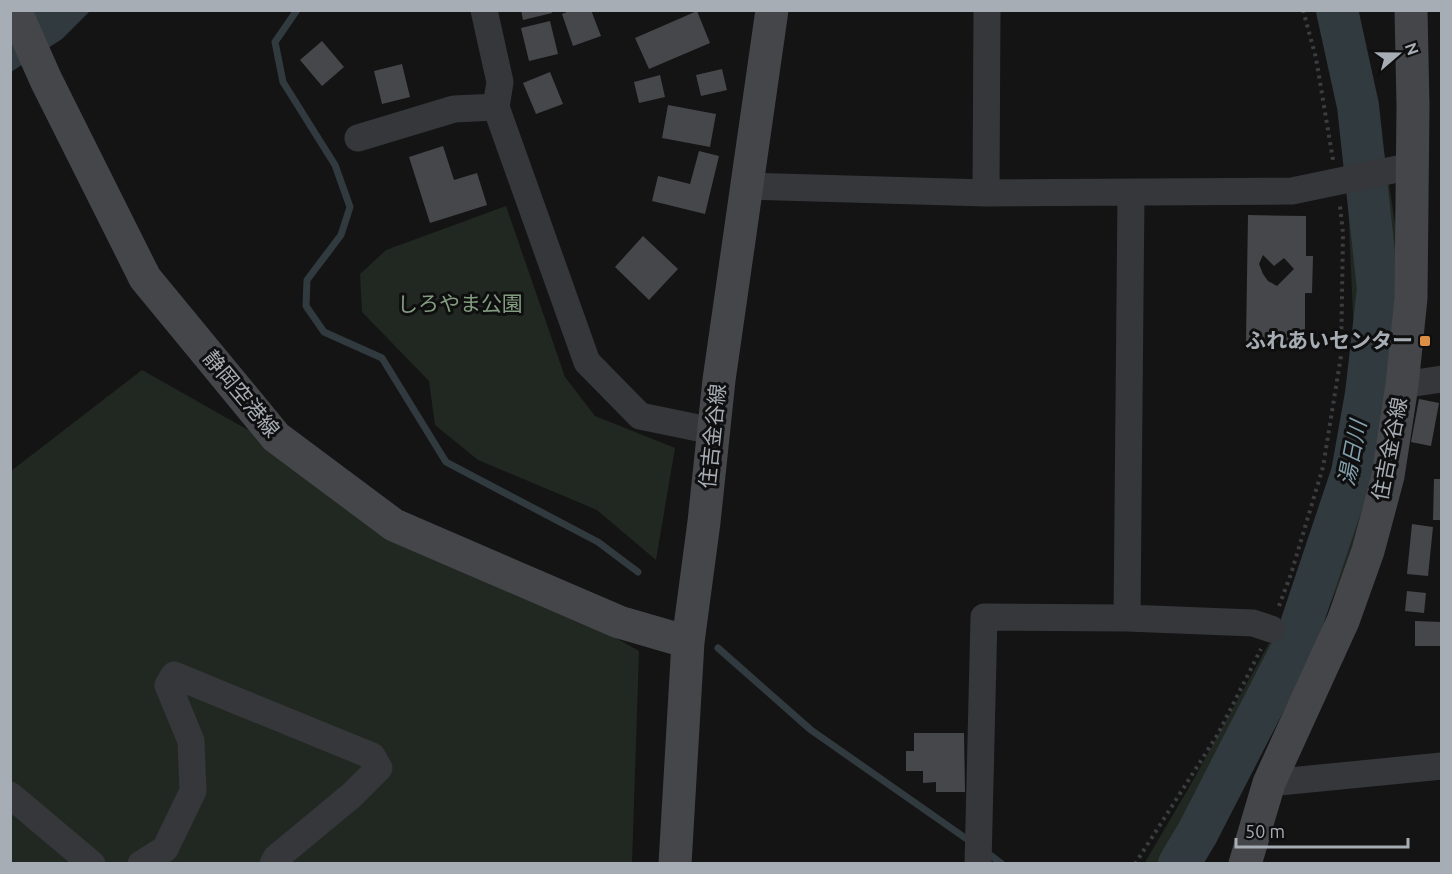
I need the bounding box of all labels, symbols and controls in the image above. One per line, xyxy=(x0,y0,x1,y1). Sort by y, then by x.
north arrow xyxy=(1368,24,1428,84)
text: N xyxy=(1402,40,1423,58)
park label: しろやま公園 xyxy=(397,291,523,315)
place label: ふれあいセンター xyxy=(1245,328,1413,352)
marker: ふれあいセンター xyxy=(1418,334,1432,348)
street label: 静岡空港線 xyxy=(199,345,285,441)
street label: 住吉金谷線 xyxy=(695,382,729,489)
street label: 住吉金谷線 xyxy=(1367,395,1411,503)
water label: 湯日川 xyxy=(1333,416,1370,488)
scale bar xyxy=(1236,811,1408,849)
text: 50 m xyxy=(1245,821,1285,841)

